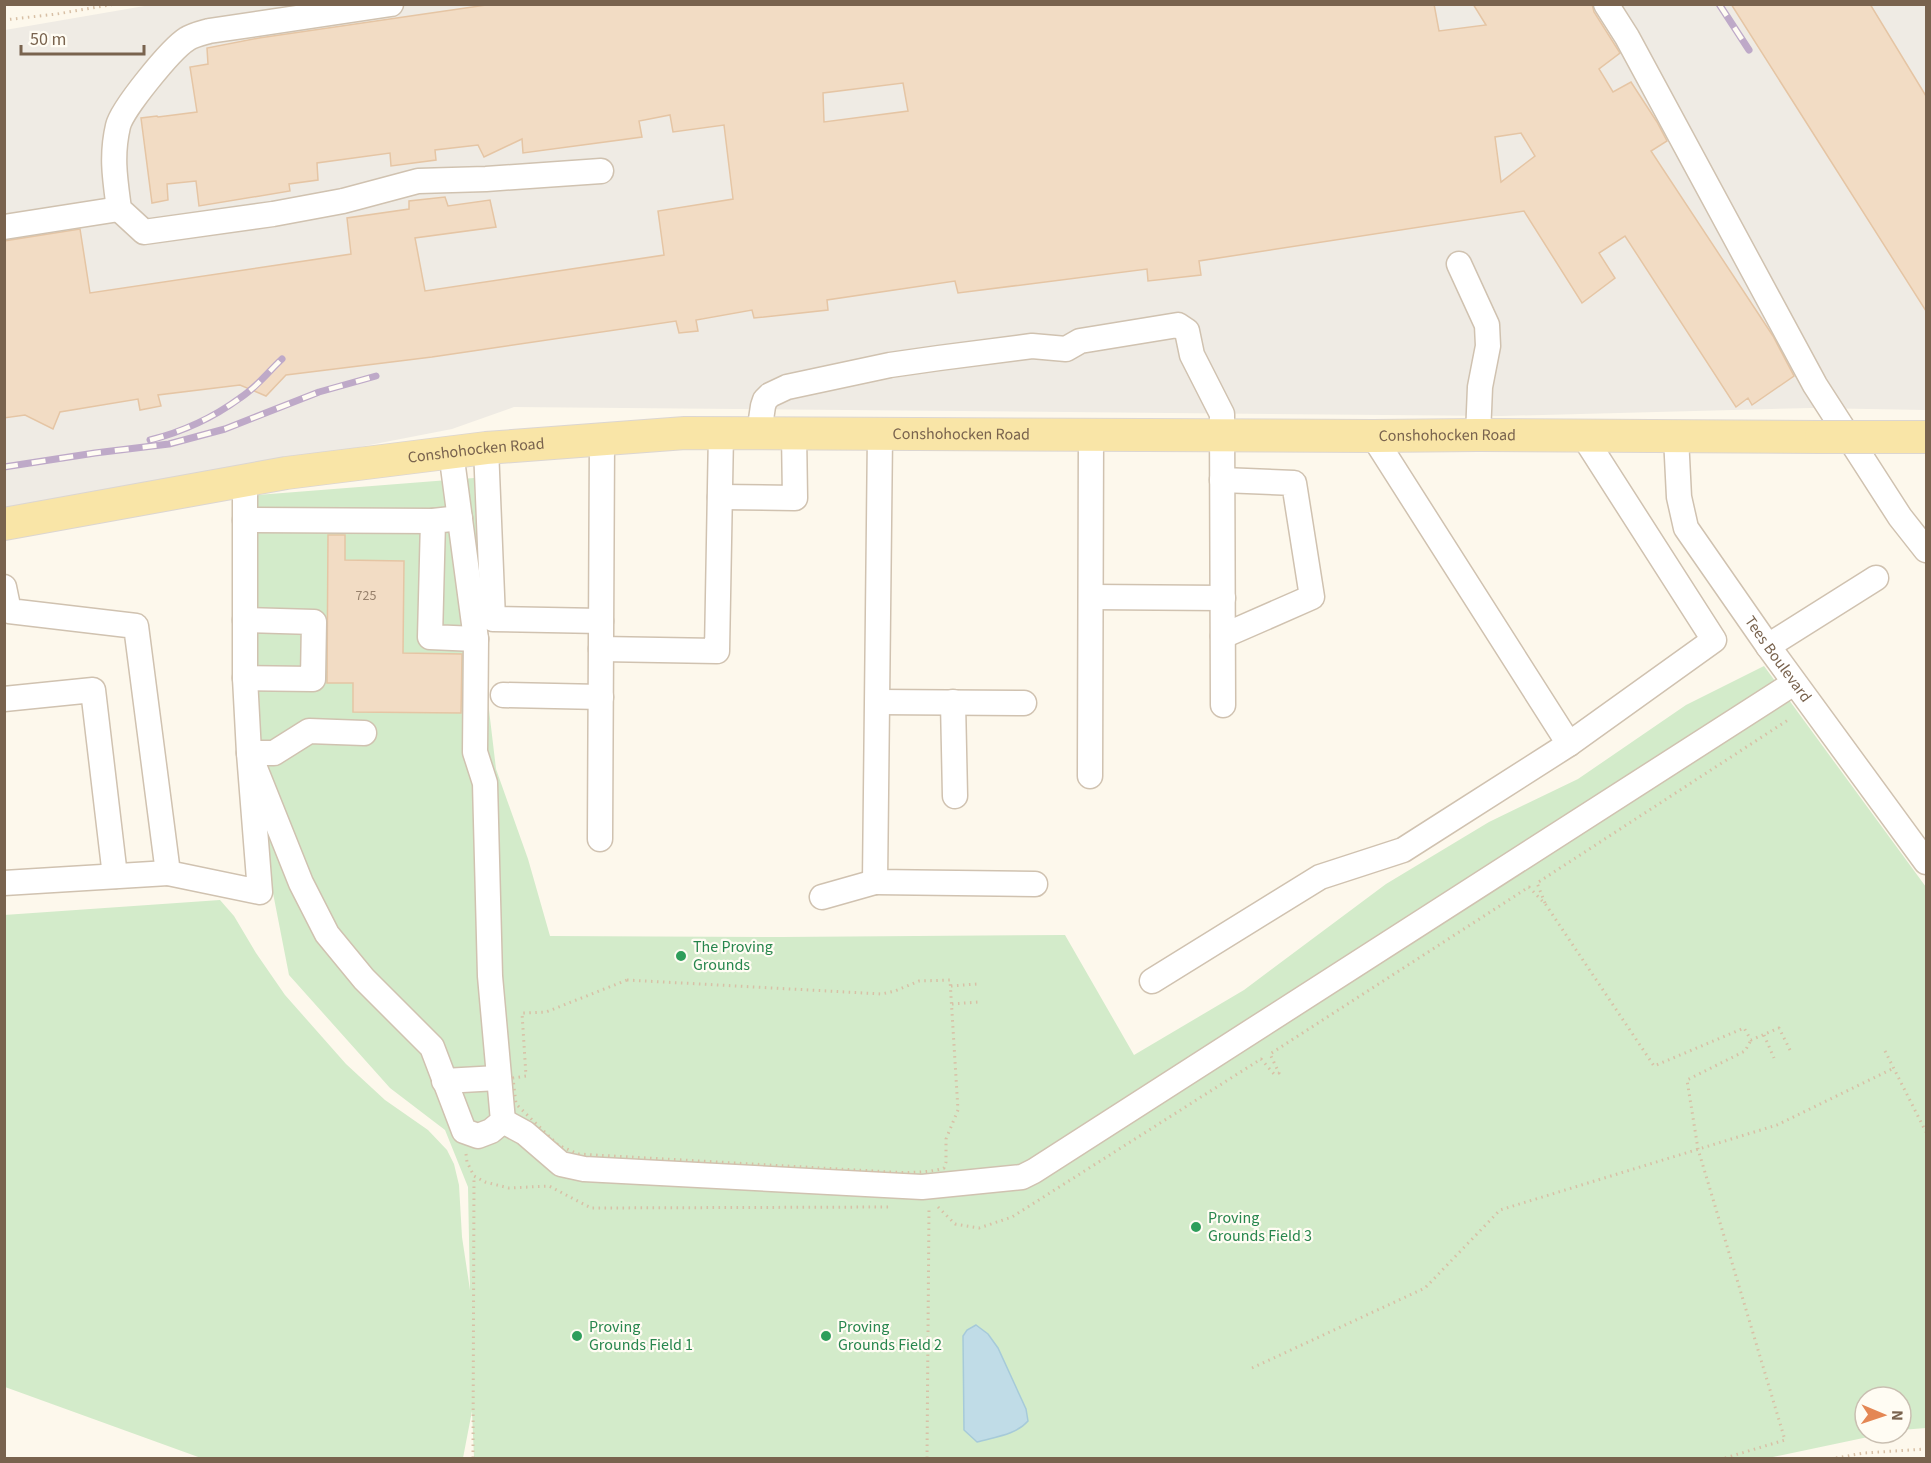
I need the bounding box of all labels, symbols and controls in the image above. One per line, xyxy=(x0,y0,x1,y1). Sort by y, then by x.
scale bar xyxy=(21,18,144,56)
text: 50 m xyxy=(30,27,66,52)
street label: Conshohocken Road xyxy=(893,423,1030,446)
street label: Conshohocken Road xyxy=(1379,424,1516,447)
street label: Conshohocken Road xyxy=(406,433,545,469)
house number: 725 xyxy=(356,586,376,606)
street label: Tees Boulevard xyxy=(1739,611,1817,707)
place label: The Proving Grounds xyxy=(693,936,773,976)
marker: The Proving Grounds xyxy=(674,949,688,963)
place label: Proving Grounds Field 3 xyxy=(1208,1207,1312,1247)
marker: Proving Grounds Field 3 xyxy=(1189,1220,1203,1234)
place label: Proving Grounds Field 1 xyxy=(589,1316,693,1356)
place label: Proving Grounds Field 2 xyxy=(838,1316,942,1356)
marker: Proving Grounds Field 1 xyxy=(570,1329,584,1343)
marker: Proving Grounds Field 2 xyxy=(819,1329,833,1343)
north arrow xyxy=(1853,1385,1913,1445)
text: N xyxy=(1886,1410,1908,1421)

